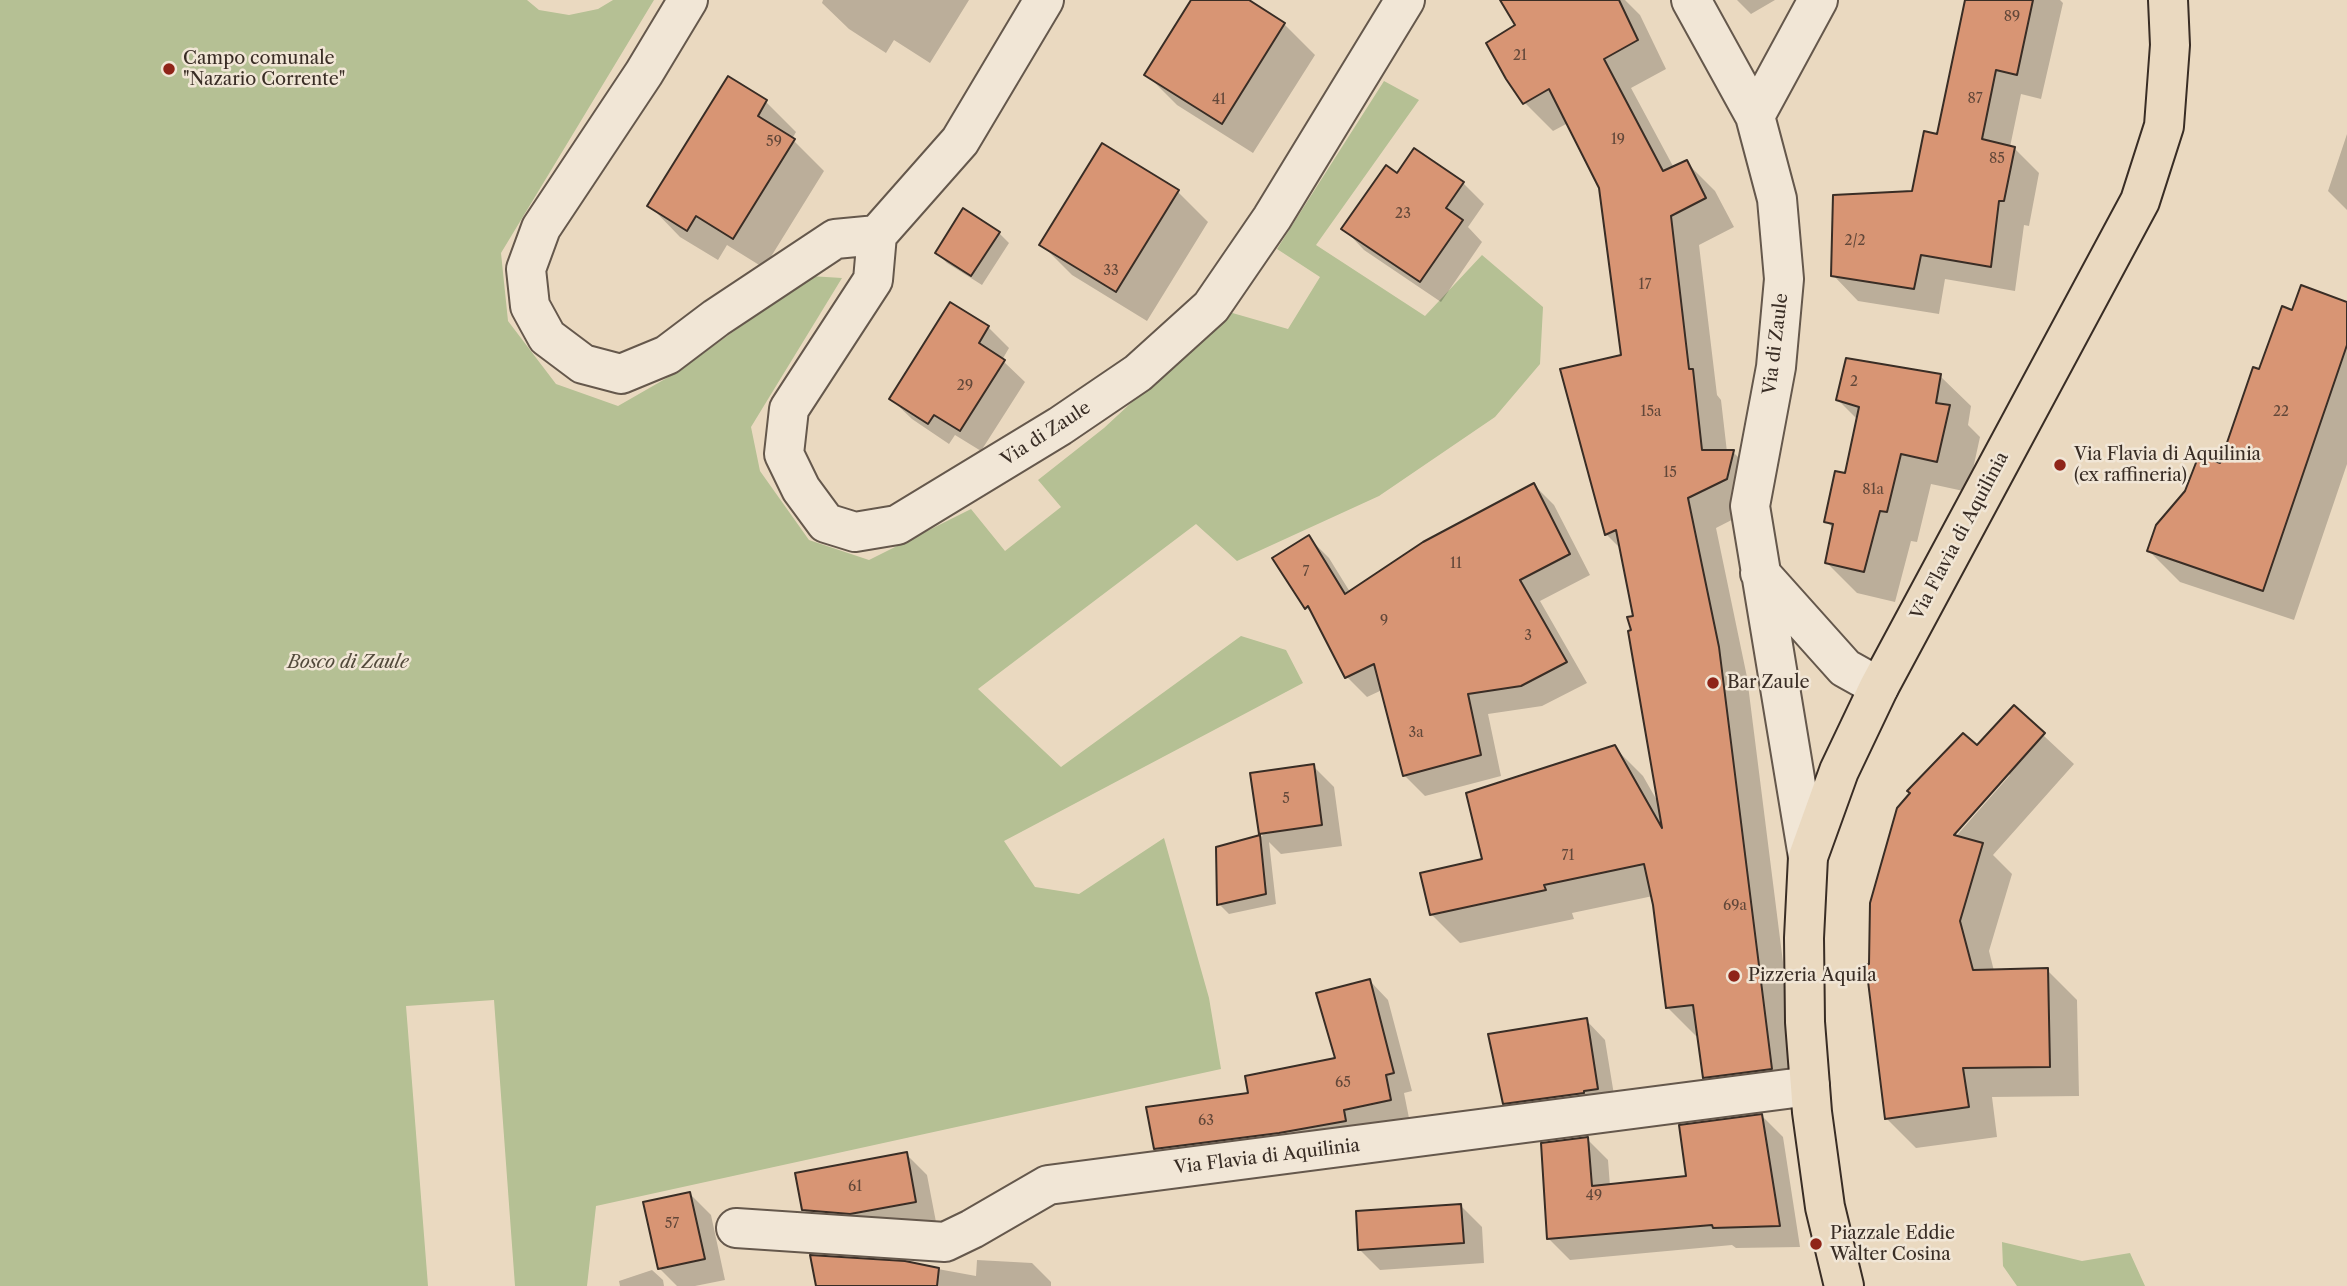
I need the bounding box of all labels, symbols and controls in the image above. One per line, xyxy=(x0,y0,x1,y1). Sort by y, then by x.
house number: 89 xyxy=(2004,9,2020,25)
place label: Campo comunale "Nazario Corrente" xyxy=(183,48,345,90)
house number: 21 xyxy=(1513,48,1527,64)
marker: Campo comunale "Nazario Corrente" xyxy=(161,61,177,77)
house number: 87 xyxy=(1967,91,1983,107)
house number: 41 xyxy=(1212,92,1226,108)
house number: 19 xyxy=(1611,132,1625,148)
house number: 59 xyxy=(766,134,782,150)
house number: 85 xyxy=(1989,151,2005,167)
house number: 23 xyxy=(1395,206,1411,222)
house number: 2/2 xyxy=(1844,233,1866,249)
house number: 33 xyxy=(1103,263,1119,279)
house number: 17 xyxy=(1639,277,1651,293)
street label: Via di Zaule xyxy=(1759,292,1793,396)
house number: 2 xyxy=(1850,374,1858,390)
house number: 29 xyxy=(957,378,973,394)
street label: Via di Zaule xyxy=(997,397,1095,471)
house number: 15a xyxy=(1641,404,1661,420)
house number: 22 xyxy=(2273,404,2289,420)
place label: Via Flavia di Aquilinia (ex raffineria) xyxy=(2074,444,2261,486)
street label: Via Flavia di Aquilinia xyxy=(1907,448,2013,624)
marker: Via Flavia di Aquilinia (ex raffineria) xyxy=(2052,457,2068,473)
house number: 15 xyxy=(1663,465,1677,481)
house number: 81a xyxy=(1862,482,1884,498)
house number: 11 xyxy=(1450,556,1462,572)
house number: 7 xyxy=(1303,564,1309,580)
house number: 9 xyxy=(1380,613,1388,629)
house number: 3 xyxy=(1524,628,1532,644)
park label: Bosco di Zaule xyxy=(287,652,409,674)
place label: Bar Zaule xyxy=(1727,672,1810,694)
marker: Bar Zaule xyxy=(1705,675,1721,691)
house number: 3a xyxy=(1408,725,1424,741)
house number: 5 xyxy=(1282,791,1290,807)
house number: 71 xyxy=(1562,848,1574,864)
house number: 69a xyxy=(1723,898,1747,914)
place label: Pizzeria Aquila xyxy=(1748,965,1877,987)
marker: Pizzeria Aquila xyxy=(1726,968,1742,984)
house number: 65 xyxy=(1335,1075,1351,1091)
house number: 63 xyxy=(1198,1113,1214,1129)
street label: Via Flavia di Aquilinia xyxy=(1173,1135,1361,1179)
house number: 61 xyxy=(848,1179,862,1195)
house number: 49 xyxy=(1586,1188,1602,1204)
house number: 57 xyxy=(665,1216,679,1232)
place label: Piazzale Eddie Walter Cosina xyxy=(1830,1223,1955,1266)
marker: Piazzale Eddie Walter Cosina xyxy=(1808,1236,1824,1252)

